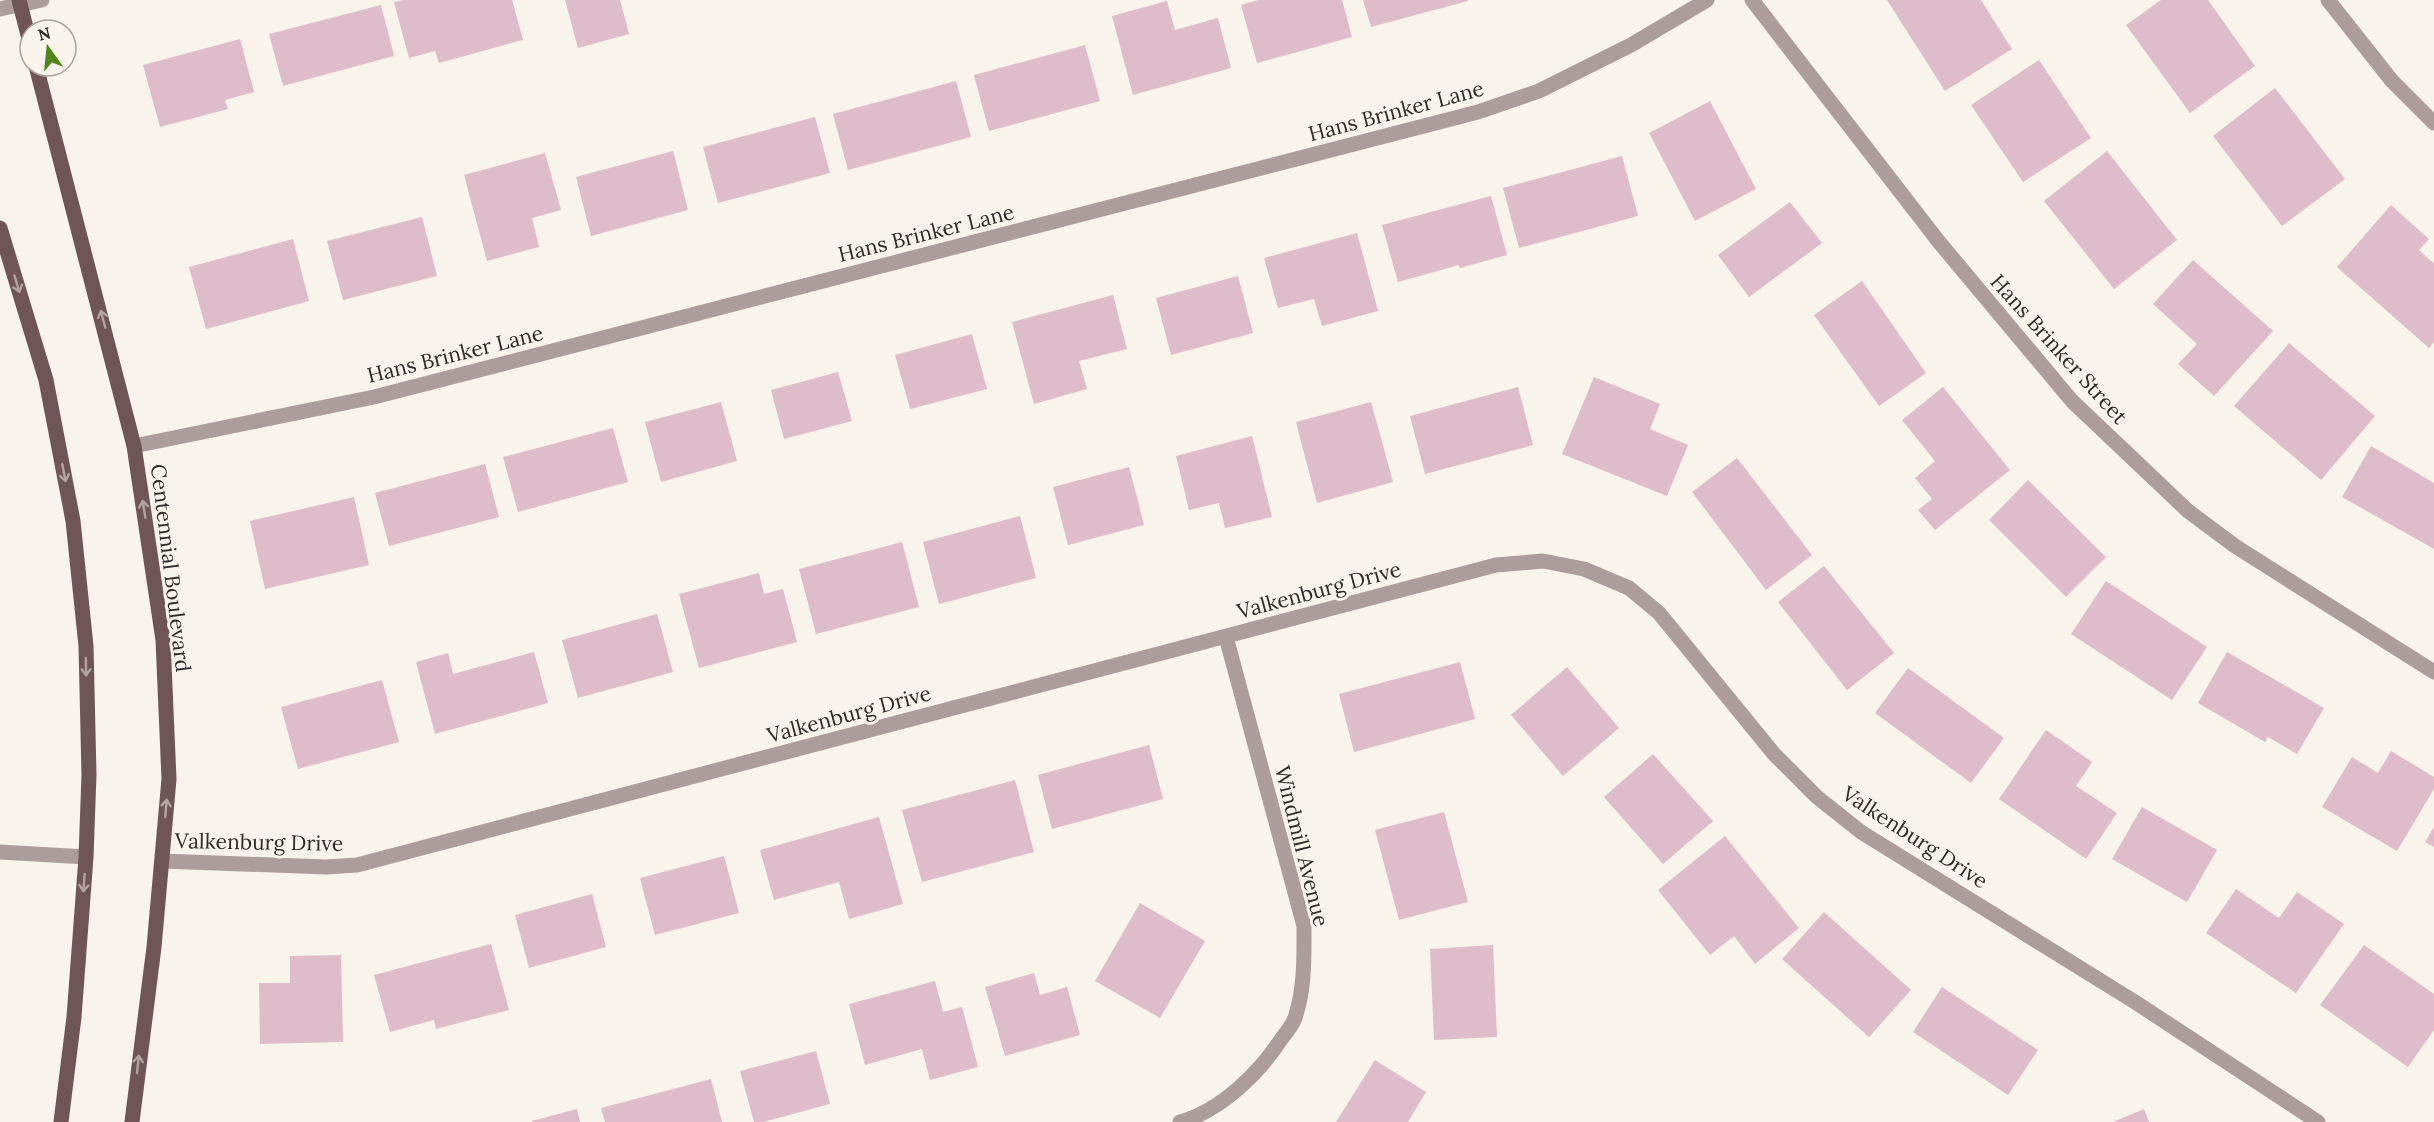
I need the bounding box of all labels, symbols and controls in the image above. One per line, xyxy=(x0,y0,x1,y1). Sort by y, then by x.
north arrow xyxy=(18,18,78,78)
text: N xyxy=(36,22,53,45)
street label: Hans Brinker Lane xyxy=(1305,75,1487,147)
street label: Hans Brinker Lane xyxy=(835,198,1017,268)
street label: Hans Brinker Street xyxy=(1985,268,2134,430)
one-way arrow xyxy=(12,274,23,293)
one-way arrow xyxy=(96,310,108,329)
street label: Hans Brinker Lane xyxy=(364,319,546,389)
one-way arrow xyxy=(59,463,70,483)
street label: Centennial Boulevard xyxy=(145,463,197,673)
one-way arrow xyxy=(139,500,150,519)
street label: Valkenburg Drive xyxy=(1233,555,1404,625)
one-way arrow xyxy=(80,656,92,676)
street label: Valkenburg Drive xyxy=(763,679,934,749)
street label: Windmill Avenue xyxy=(1269,763,1335,929)
street label: Valkenburg Drive xyxy=(1836,779,1993,894)
one-way arrow xyxy=(161,798,172,818)
street label: Valkenburg Drive xyxy=(174,827,343,857)
one-way arrow xyxy=(79,872,90,892)
one-way arrow xyxy=(133,1054,144,1074)

